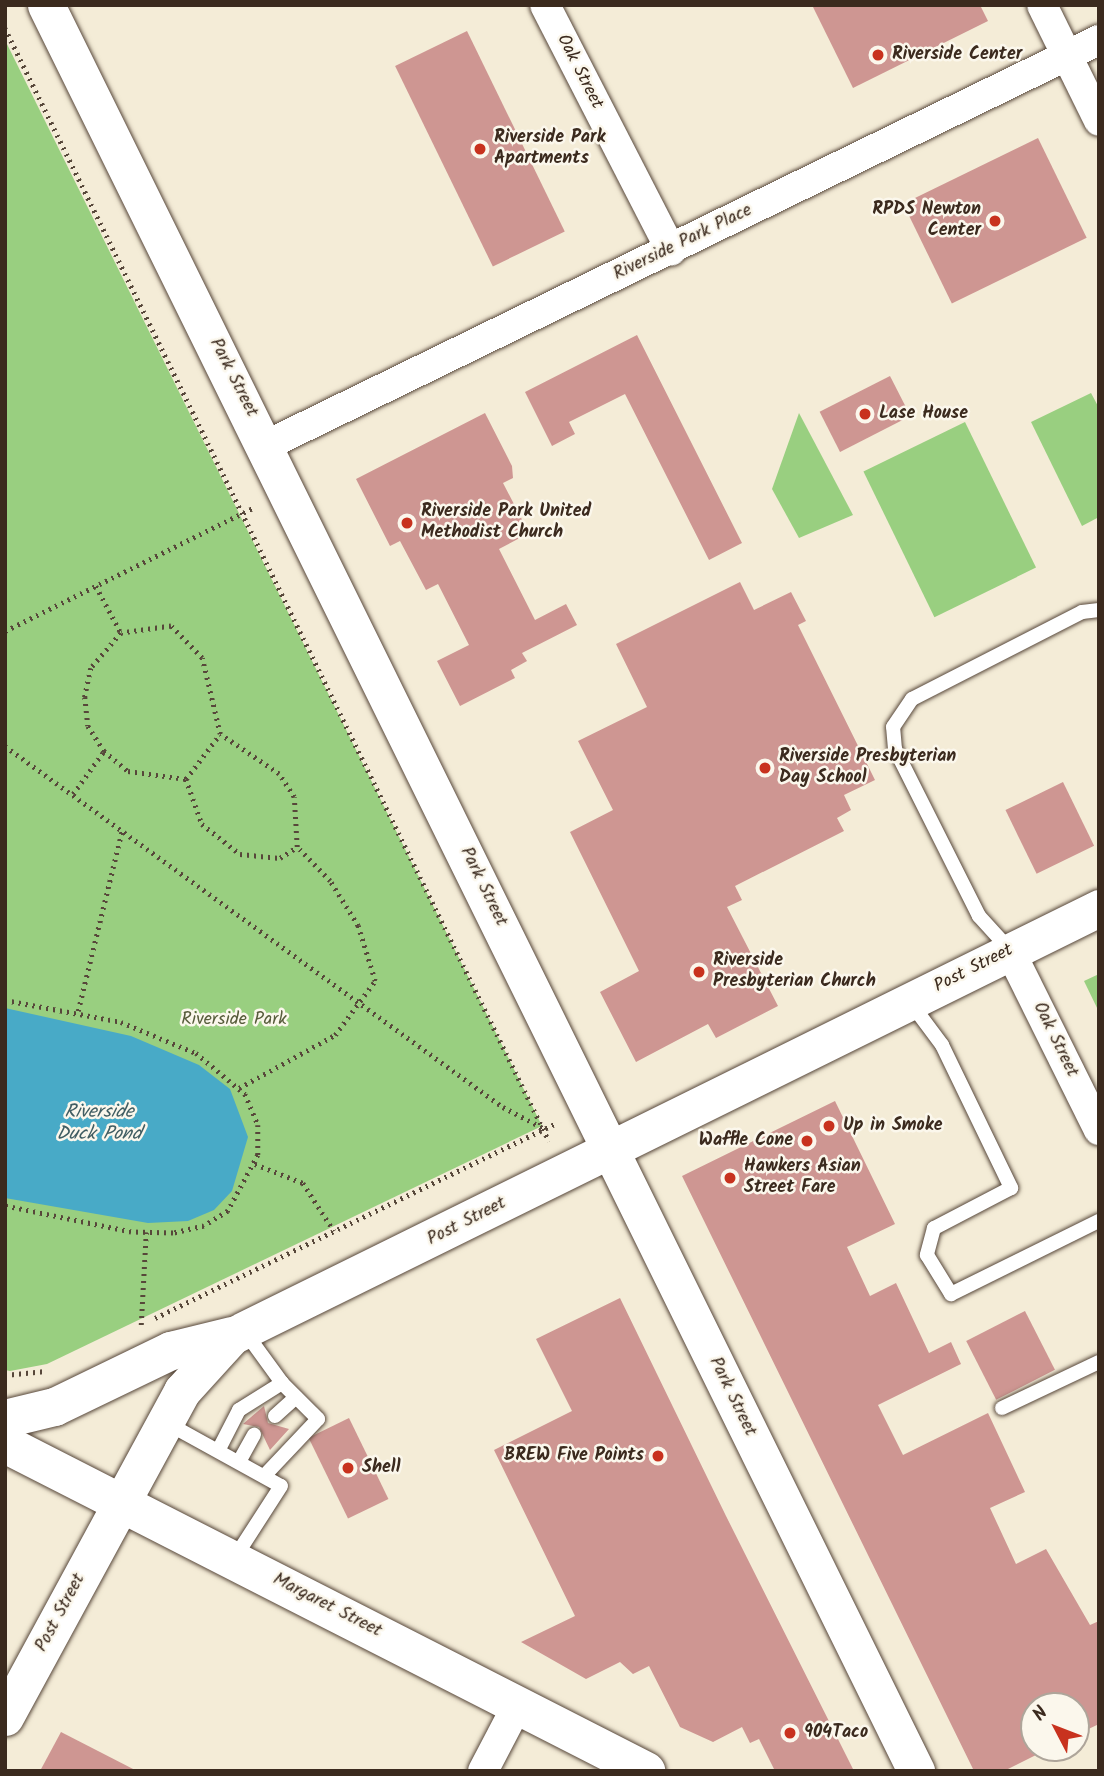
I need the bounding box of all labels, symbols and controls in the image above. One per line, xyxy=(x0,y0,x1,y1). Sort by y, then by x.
street label: Oak Street xyxy=(551,31,607,113)
place label: Riverside Center xyxy=(892,44,1022,66)
marker: Riverside Center xyxy=(870,47,886,63)
place label: Riverside Park Apartments xyxy=(494,128,605,170)
marker: Riverside Park Apartments xyxy=(472,141,488,157)
street label: Riverside Park Place xyxy=(610,200,756,286)
place label: RPDS Newton Center xyxy=(872,200,981,242)
marker: RPDS Newton Center xyxy=(987,213,1003,229)
street label: Park Street xyxy=(204,335,262,421)
place label: Lase House xyxy=(879,403,968,425)
marker: Lase House xyxy=(857,406,873,422)
place label: Riverside Park United Methodist Church xyxy=(421,502,591,544)
marker: Riverside Park United Methodist Church xyxy=(399,515,415,531)
place label: Riverside Presbyterian Day School xyxy=(779,747,956,790)
marker: Riverside Presbyterian Day School xyxy=(757,760,773,776)
street label: Park Street xyxy=(455,844,511,930)
street label: Post Street xyxy=(931,940,1017,998)
place label: Riverside Presbyterian Church xyxy=(713,951,876,993)
marker: Riverside Presbyterian Church xyxy=(691,964,707,980)
street label: Oak Street xyxy=(1028,999,1082,1081)
park label: Riverside Park xyxy=(181,1009,287,1031)
water label: Riverside Duck Pond xyxy=(57,1102,141,1146)
place label: Up in Smoke xyxy=(843,1115,942,1137)
marker: Up in Smoke xyxy=(821,1118,837,1134)
place label: Waffle Cone xyxy=(699,1130,793,1152)
marker: Waffle Cone xyxy=(799,1133,815,1149)
place label: Hawkers Asian Street Fare xyxy=(744,1157,861,1200)
marker: Hawkers Asian Street Fare xyxy=(722,1170,738,1186)
street label: Post Street xyxy=(424,1193,510,1251)
street label: Park Street xyxy=(704,1354,760,1440)
place label: BREW Five Points xyxy=(504,1445,644,1467)
marker: BREW Five Points xyxy=(650,1448,666,1464)
place label: Shell xyxy=(362,1457,400,1479)
marker: Shell xyxy=(340,1460,356,1476)
street label: Margaret Street xyxy=(269,1569,385,1643)
street label: Post Street xyxy=(31,1570,91,1656)
north arrow xyxy=(1020,1692,1090,1762)
text: N xyxy=(1026,1700,1056,1729)
place label: 904Taco xyxy=(804,1722,868,1744)
marker: 904Taco xyxy=(782,1725,798,1741)

